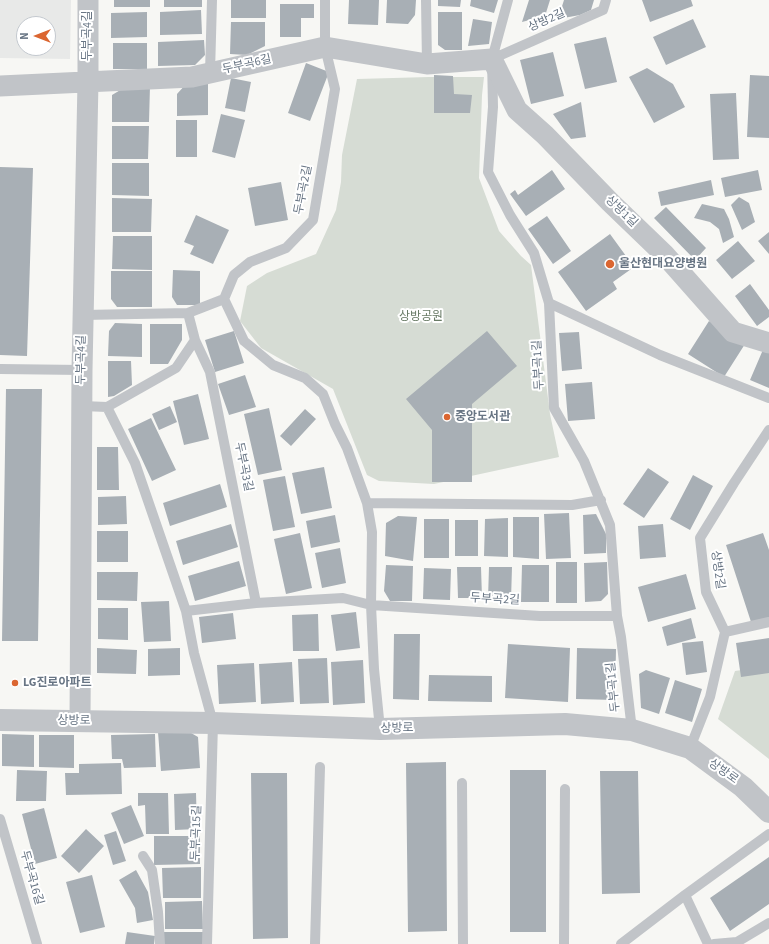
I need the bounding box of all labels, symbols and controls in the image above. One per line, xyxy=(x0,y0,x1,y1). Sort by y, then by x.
street label: 상방2길 xyxy=(526,6,568,36)
street label: 두부곡4길 xyxy=(81,11,95,61)
north arrow xyxy=(16,16,56,56)
text: N xyxy=(17,32,32,40)
street label: 두부곡6길 xyxy=(221,52,273,78)
street label: 두부곡2길 xyxy=(292,164,316,216)
street label: 상방1길 xyxy=(602,193,640,231)
place label: 울산현대요양병원 xyxy=(619,257,707,271)
marker: 울산현대요양병원 xyxy=(604,258,616,270)
park label: 상방공원 xyxy=(399,310,443,324)
street label: 두부곡4길 xyxy=(74,335,90,385)
street label: 두부곡1길 xyxy=(530,340,548,390)
place label: 중앙도서관 xyxy=(455,410,510,424)
marker: 중앙도서관 xyxy=(442,412,452,422)
street label: 두부곡3길 xyxy=(231,441,255,493)
street label: 상방2길 xyxy=(707,550,727,590)
street label: 두부곡2길 xyxy=(470,591,520,609)
street label: 두부곡1길 xyxy=(604,661,624,713)
place label: LG진로아파트 xyxy=(23,676,92,690)
marker: LG진로아파트 xyxy=(10,678,20,688)
street label: 상방로 xyxy=(57,714,91,728)
street label: 상방로 xyxy=(380,722,414,736)
street label: 상방로 xyxy=(705,756,741,788)
street label: 두부곡15길 xyxy=(189,805,205,861)
street label: 두부곡16길 xyxy=(16,849,46,907)

